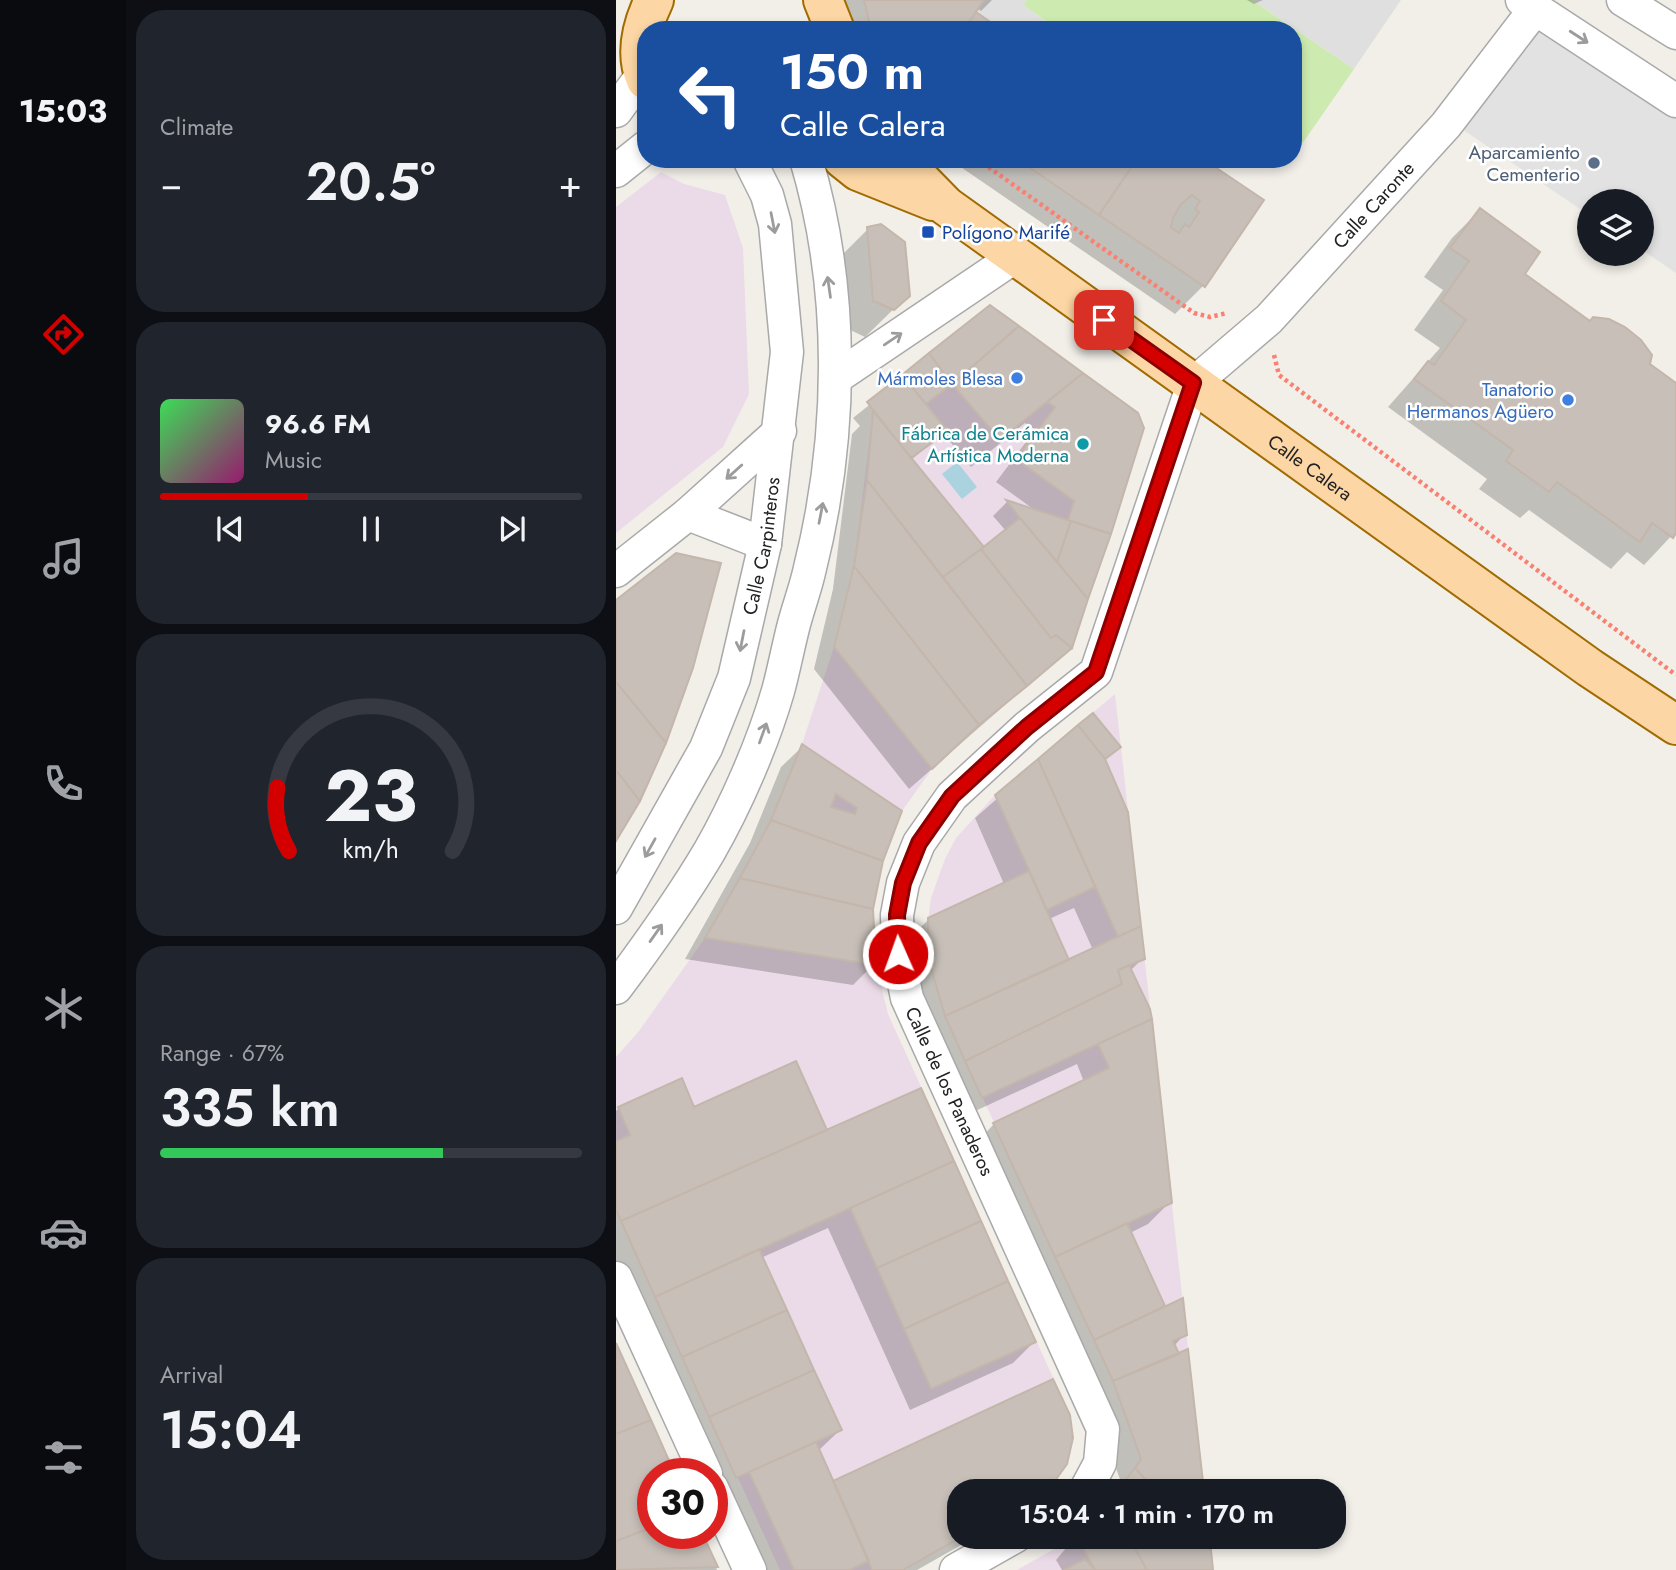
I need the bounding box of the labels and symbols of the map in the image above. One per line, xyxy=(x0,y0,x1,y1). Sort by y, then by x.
one-way arrow xyxy=(1569,30,1588,45)
place label: Aparcamiento Cementerio xyxy=(1469,139,1580,188)
street label: Calle Caronte xyxy=(1327,155,1421,255)
marker: Aparcamiento Cementerio xyxy=(1586,155,1602,171)
one-way arrow xyxy=(768,211,781,233)
place label: Polígono Marifé xyxy=(942,219,1070,246)
marker: Polígono Marifé xyxy=(920,224,936,240)
one-way arrow xyxy=(822,276,835,299)
pin xyxy=(1074,290,1134,350)
one-way arrow xyxy=(883,332,902,346)
place label: Mármoles Blesa xyxy=(878,365,1003,392)
marker: Mármoles Blesa xyxy=(1009,370,1025,386)
place label: Tanatorio Hermanos Agüero xyxy=(1407,376,1554,425)
marker: Tanatorio Hermanos Agüero xyxy=(1560,392,1576,408)
place label: Fábrica de Cerámica Artística Moderna xyxy=(901,420,1069,469)
street label: Calle Calera xyxy=(1262,428,1358,507)
marker: Fábrica de Cerámica Artística Moderna xyxy=(1075,436,1091,452)
one-way arrow xyxy=(725,464,743,480)
street label: Calle Carpinteros xyxy=(736,475,787,618)
one-way arrow xyxy=(815,502,828,525)
one-way arrow xyxy=(734,629,748,652)
one-way arrow xyxy=(758,722,770,744)
one-way arrow xyxy=(643,837,657,857)
position arrow xyxy=(861,917,935,991)
one-way arrow xyxy=(649,924,663,943)
street label: Calle de los Panaderos xyxy=(898,1002,1001,1180)
speed limit sign: 30 xyxy=(637,1458,728,1549)

